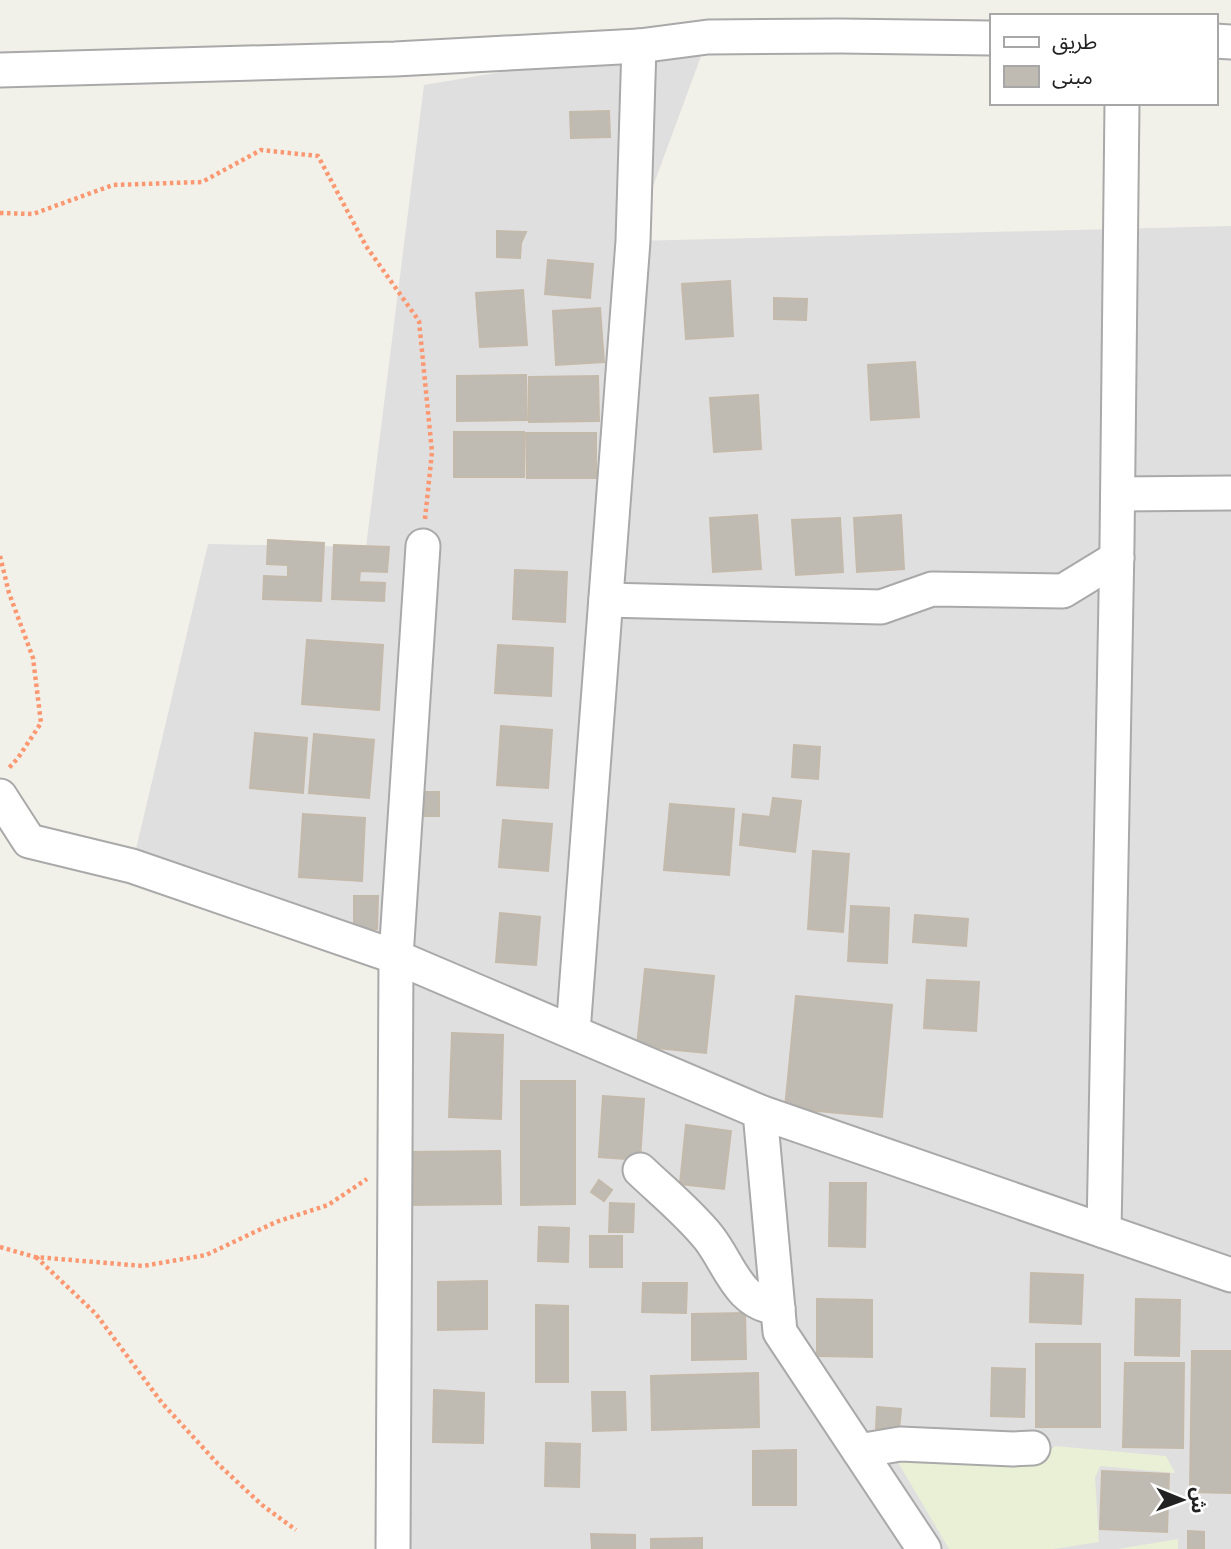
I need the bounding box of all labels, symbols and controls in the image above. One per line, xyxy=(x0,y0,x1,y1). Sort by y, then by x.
legend xyxy=(990,14,1217,105)
text: طريق xyxy=(1052,28,1097,55)
text: مبنى xyxy=(1052,63,1093,89)
north arrow xyxy=(1147,1465,1217,1535)
text: ش xyxy=(1187,1487,1211,1514)

